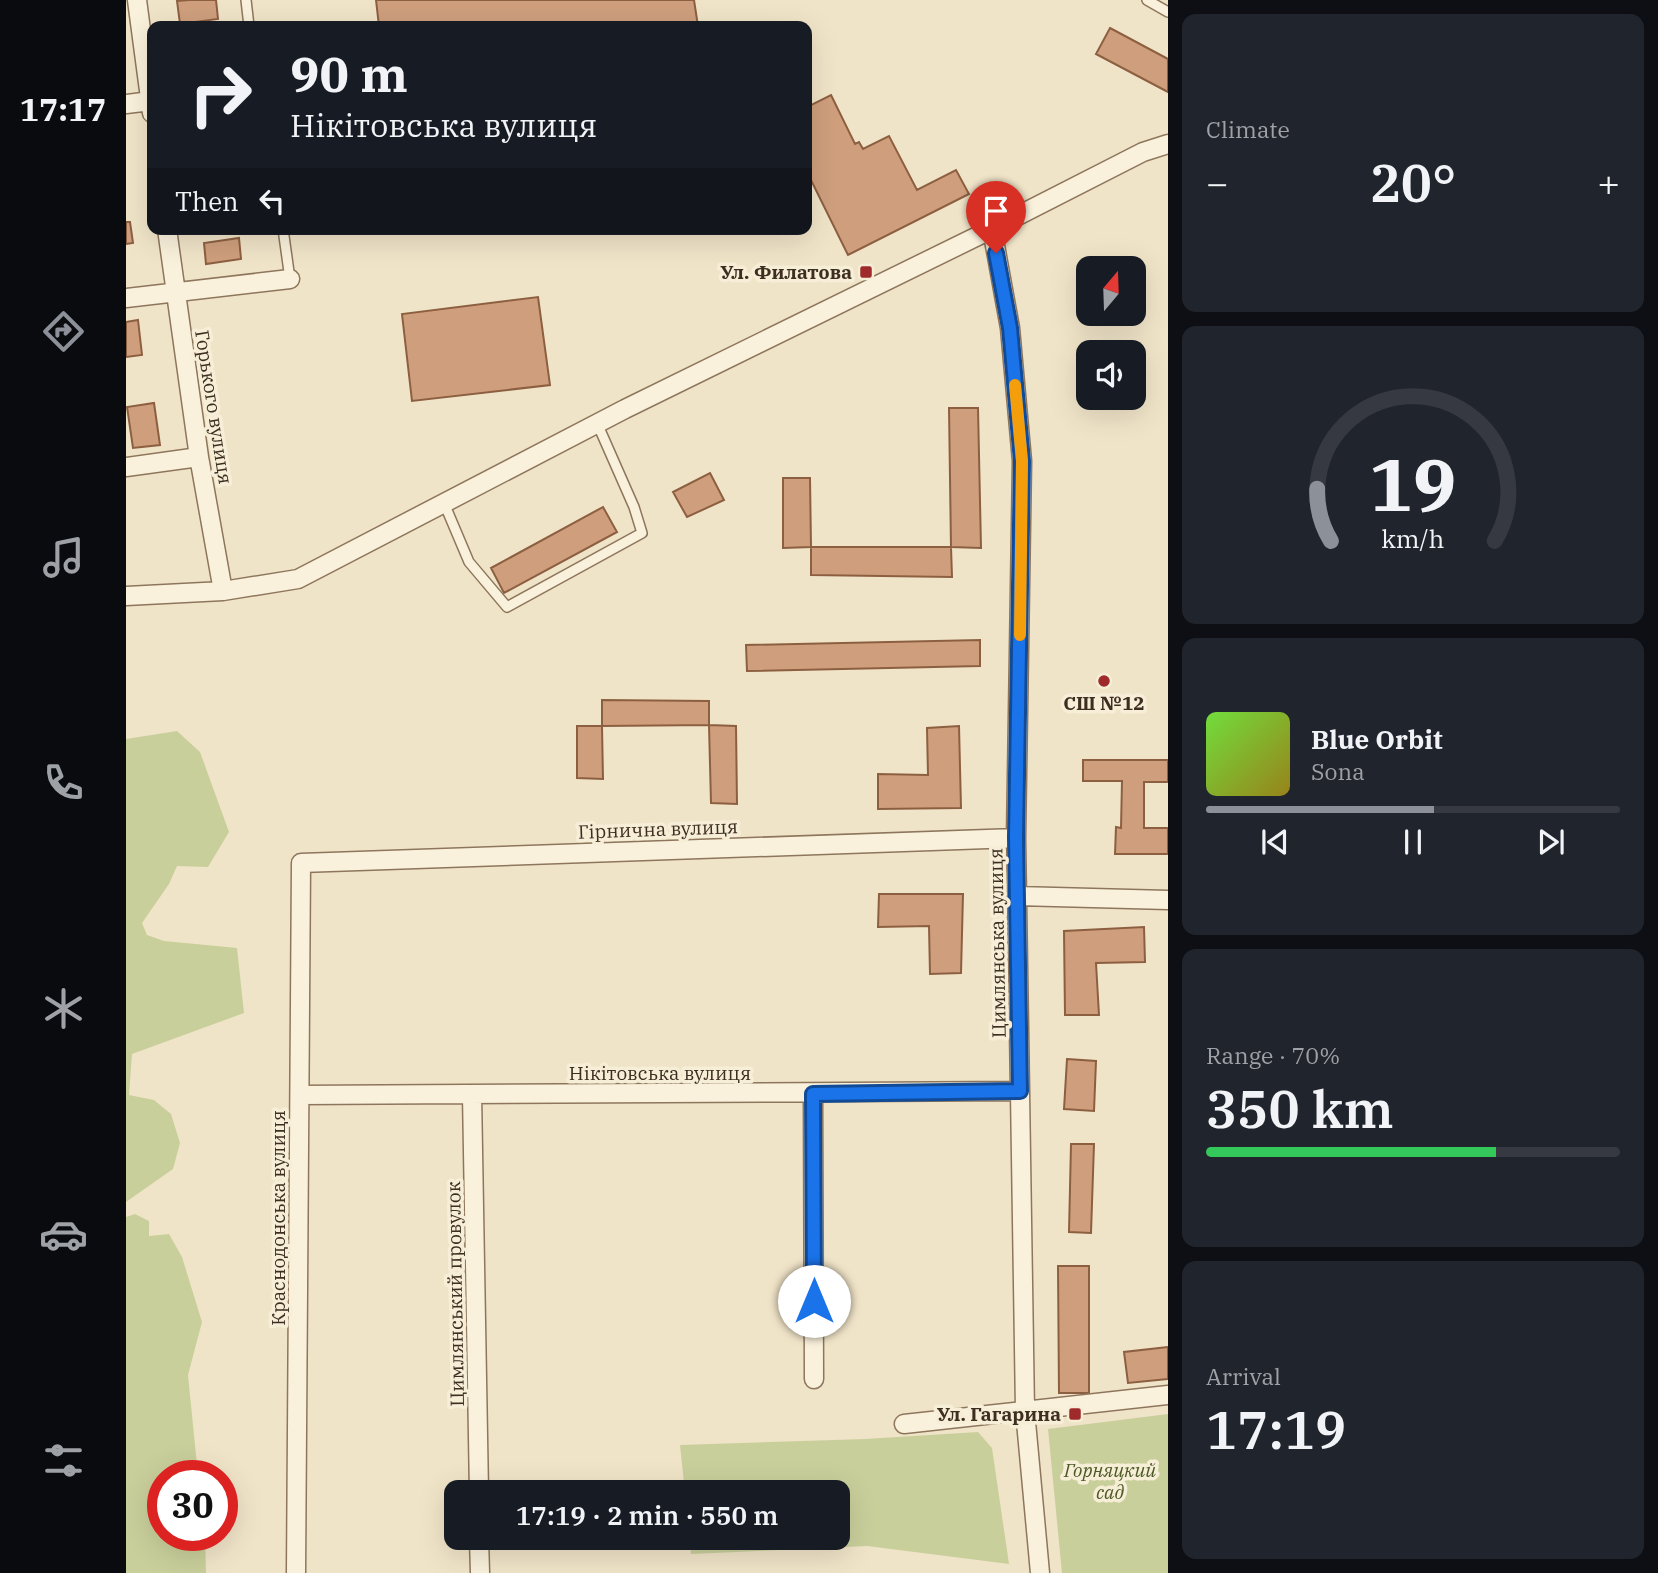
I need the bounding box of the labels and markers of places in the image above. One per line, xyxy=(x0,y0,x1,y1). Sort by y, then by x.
pin xyxy=(966,181,1026,253)
place label: Ул. Филатова xyxy=(720,260,852,284)
marker: Ул. Филатова xyxy=(858,264,874,280)
marker: СШ №12 xyxy=(1096,673,1112,689)
place label: СШ №12 xyxy=(1063,691,1145,715)
place label: Ул. Гагарина xyxy=(937,1402,1061,1426)
marker: Ул. Гагарина xyxy=(1067,1406,1083,1422)

